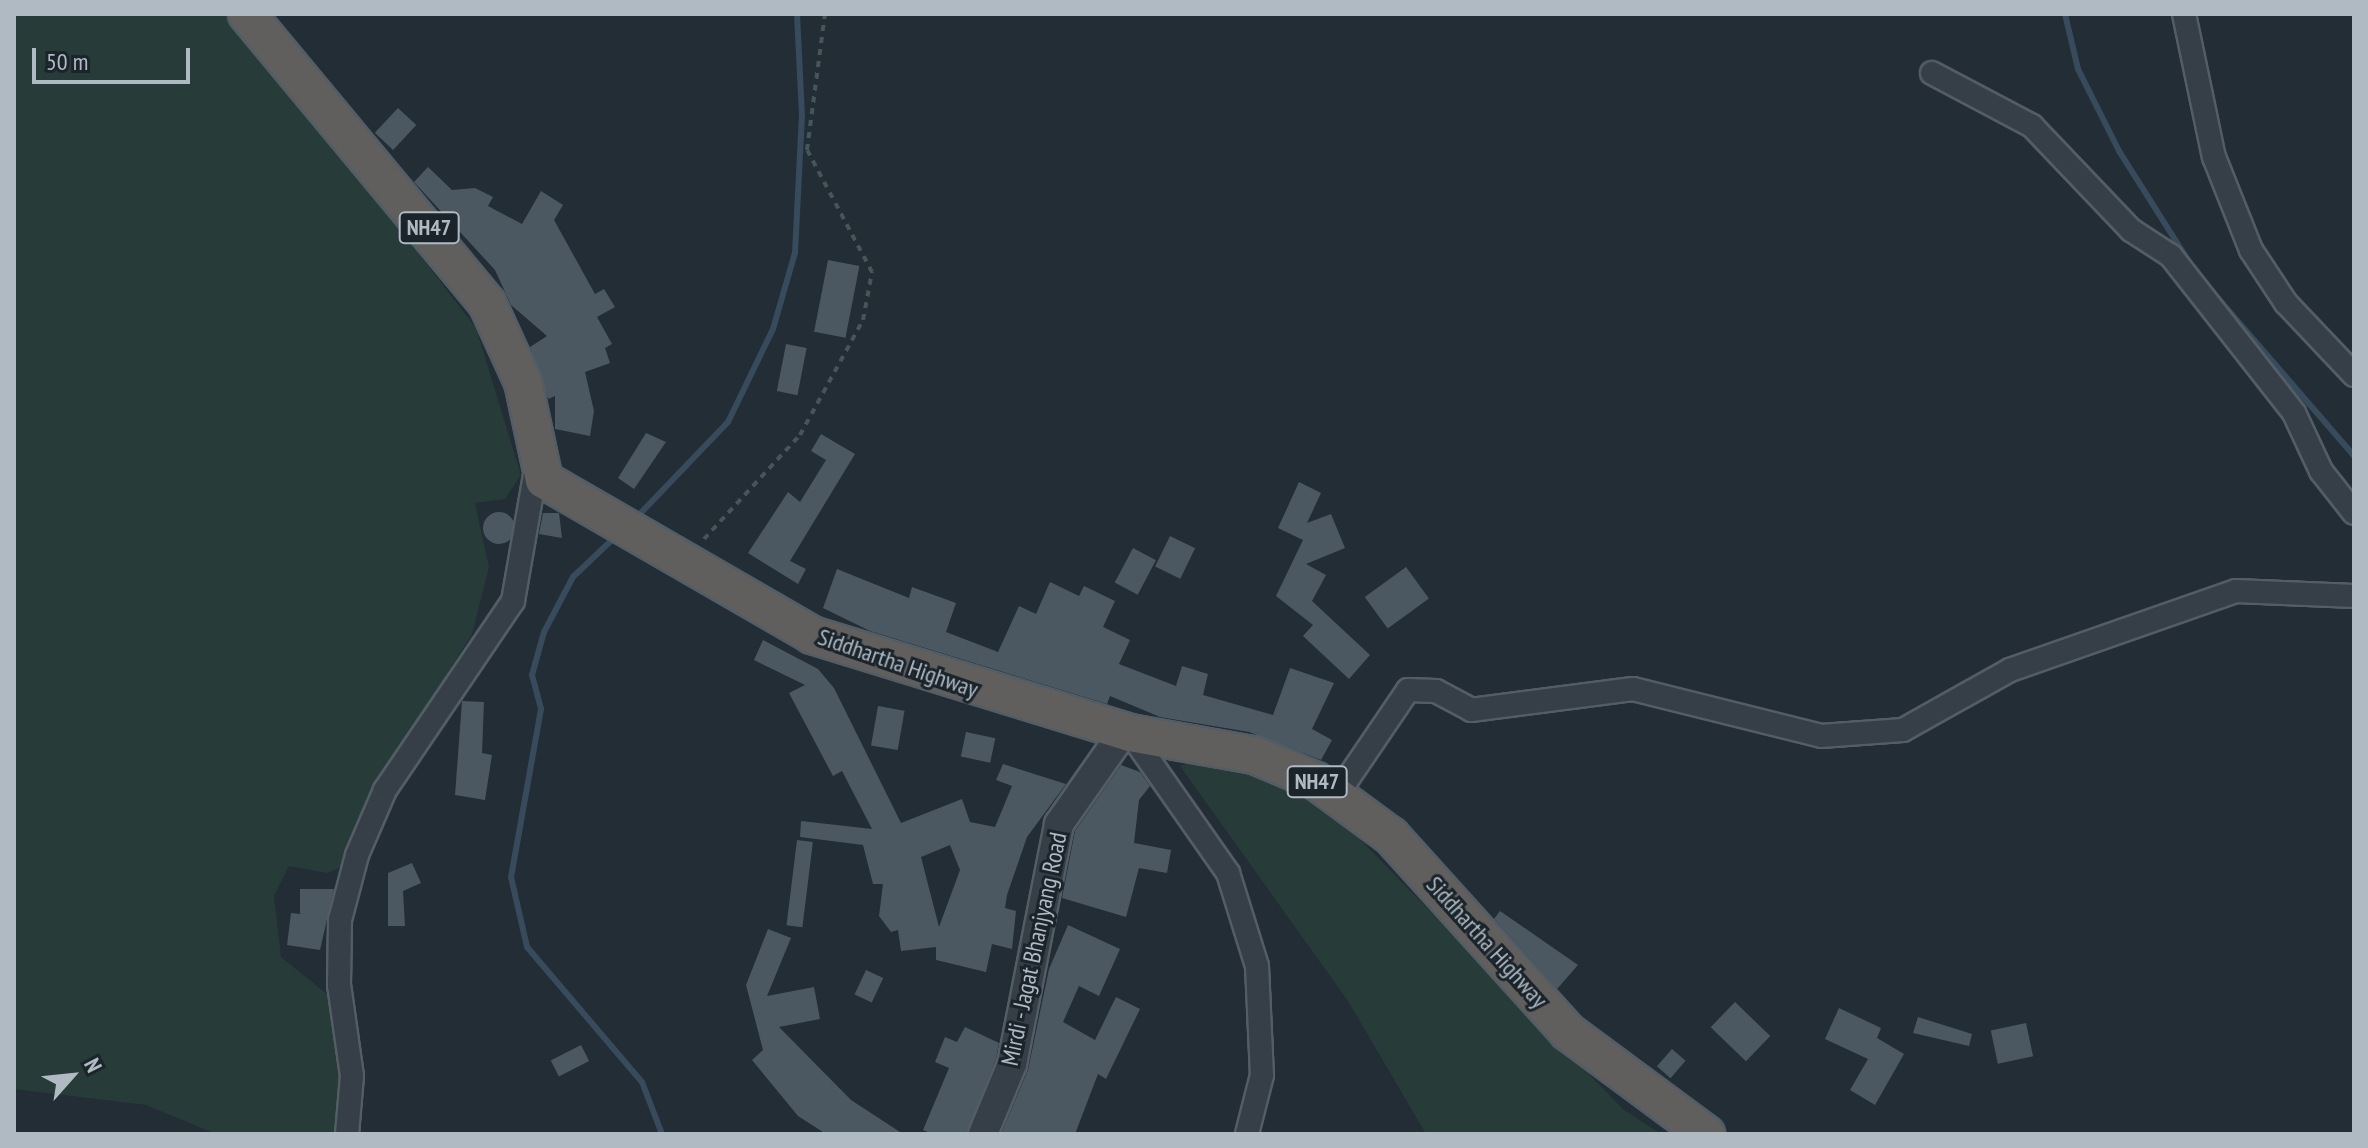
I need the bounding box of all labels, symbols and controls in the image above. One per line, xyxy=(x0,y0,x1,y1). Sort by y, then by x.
scale bar xyxy=(36,32,194,82)
text: 50 m xyxy=(46,46,88,77)
road number: NH47 xyxy=(397,210,461,246)
street label: Siddhartha Highway xyxy=(814,622,982,704)
road number: NH47 xyxy=(1285,764,1349,800)
street label: Mirdi - Jagat Bhanjyang Road xyxy=(995,829,1073,1069)
street label: Siddhartha Highway xyxy=(1420,870,1554,1014)
north arrow xyxy=(32,1036,112,1116)
text: N xyxy=(78,1053,109,1077)

